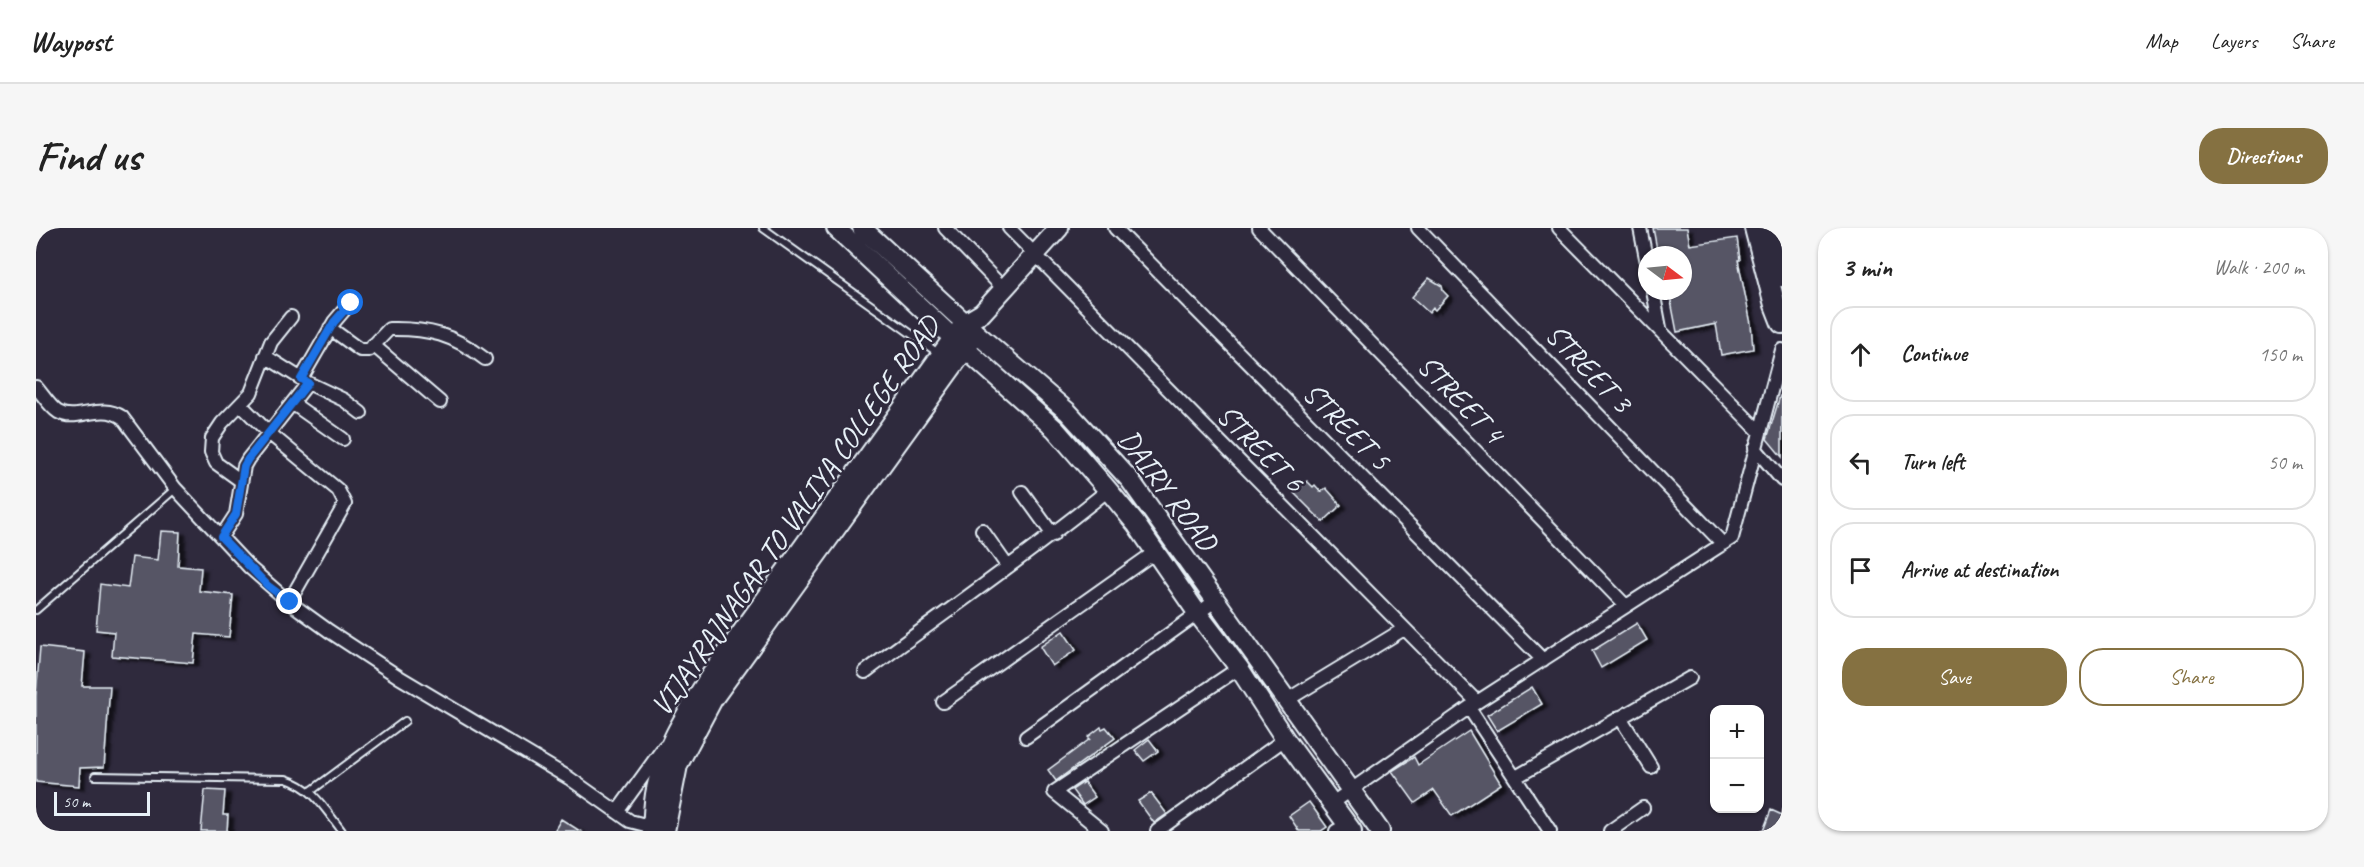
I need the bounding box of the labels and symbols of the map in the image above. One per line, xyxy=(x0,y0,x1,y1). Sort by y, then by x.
north arrow xyxy=(1638,246,1692,300)
route start xyxy=(337,289,363,315)
street label: VIJAYRAJNAGAR TO VALIYA COLLEGE ROAD xyxy=(642,307,949,723)
street label: STREET 3 xyxy=(1537,316,1642,422)
street label: STREET 4 xyxy=(1409,347,1514,453)
street label: STREET 5 xyxy=(1295,374,1400,479)
street label: STREET 6 xyxy=(1209,396,1314,501)
street label: DAIRY ROAD xyxy=(1110,421,1228,561)
route end xyxy=(276,588,302,614)
scale bar xyxy=(54,789,150,816)

